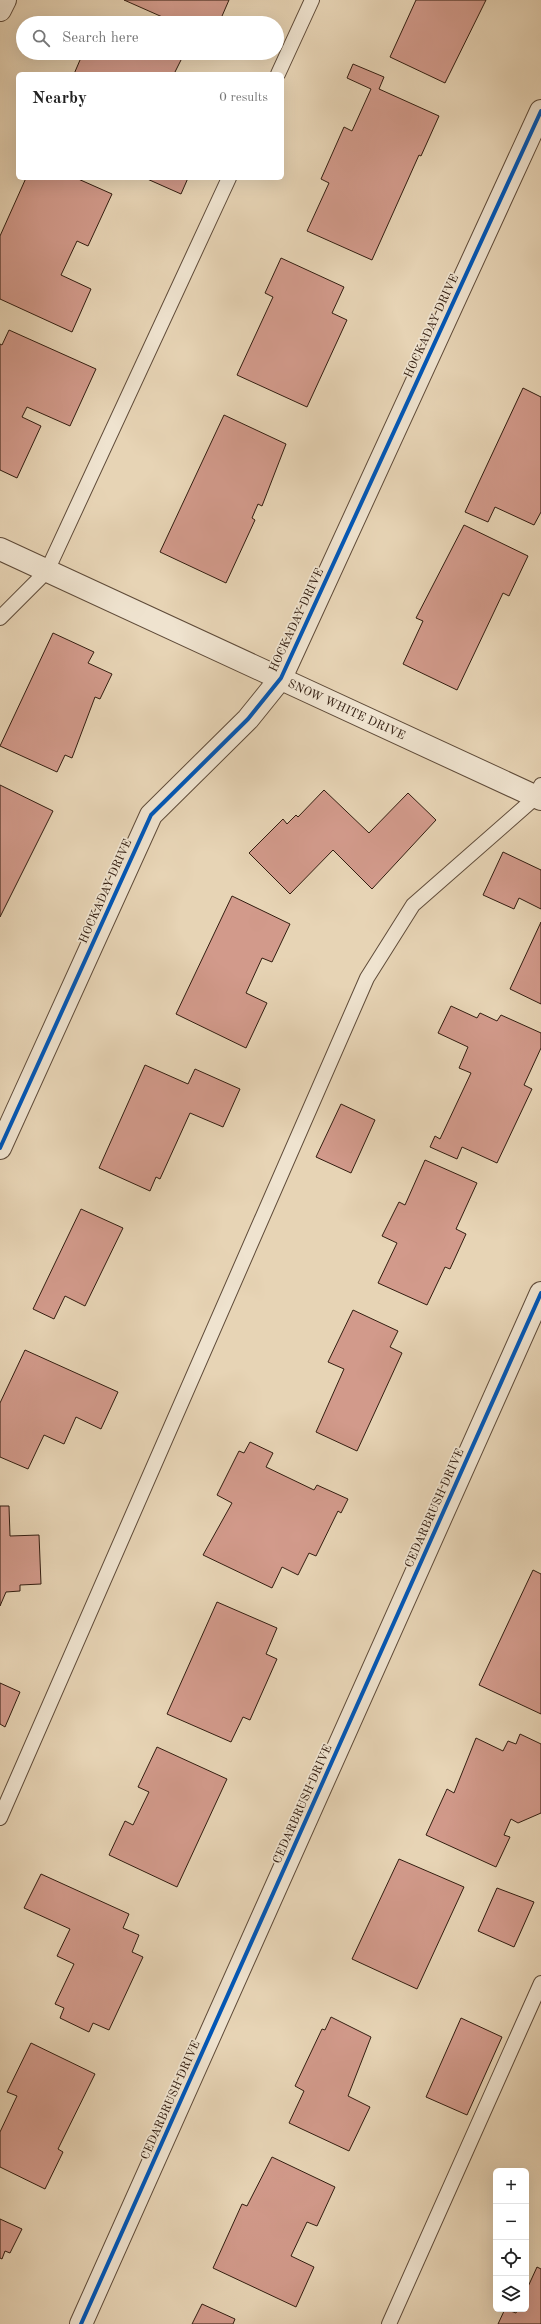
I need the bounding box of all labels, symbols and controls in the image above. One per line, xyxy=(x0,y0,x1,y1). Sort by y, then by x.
search box xyxy=(16,16,284,60)
icon: search xyxy=(30,27,52,49)
text: Search here xyxy=(62,31,139,46)
text: Nearby xyxy=(32,90,87,107)
text: 0 results xyxy=(219,91,268,104)
street label: HOCKADAY DRIVE xyxy=(403,273,461,380)
street label: HOCKADAY DRIVE xyxy=(268,567,326,674)
street label: SNOW WHITE DRIVE xyxy=(286,678,407,742)
street label: HOCKADAY DRIVE xyxy=(77,837,134,945)
street label: CEDARBRUSH DRIVE xyxy=(403,1447,467,1570)
street label: CEDARBRUSH DRIVE xyxy=(271,1743,335,1866)
street label: CEDARBRUSH DRIVE xyxy=(139,2039,203,2162)
map controls xyxy=(493,2168,529,2312)
button: + xyxy=(493,2168,529,2204)
button: − xyxy=(493,2204,529,2240)
button: locate xyxy=(493,2240,529,2276)
button: layers xyxy=(493,2276,529,2312)

